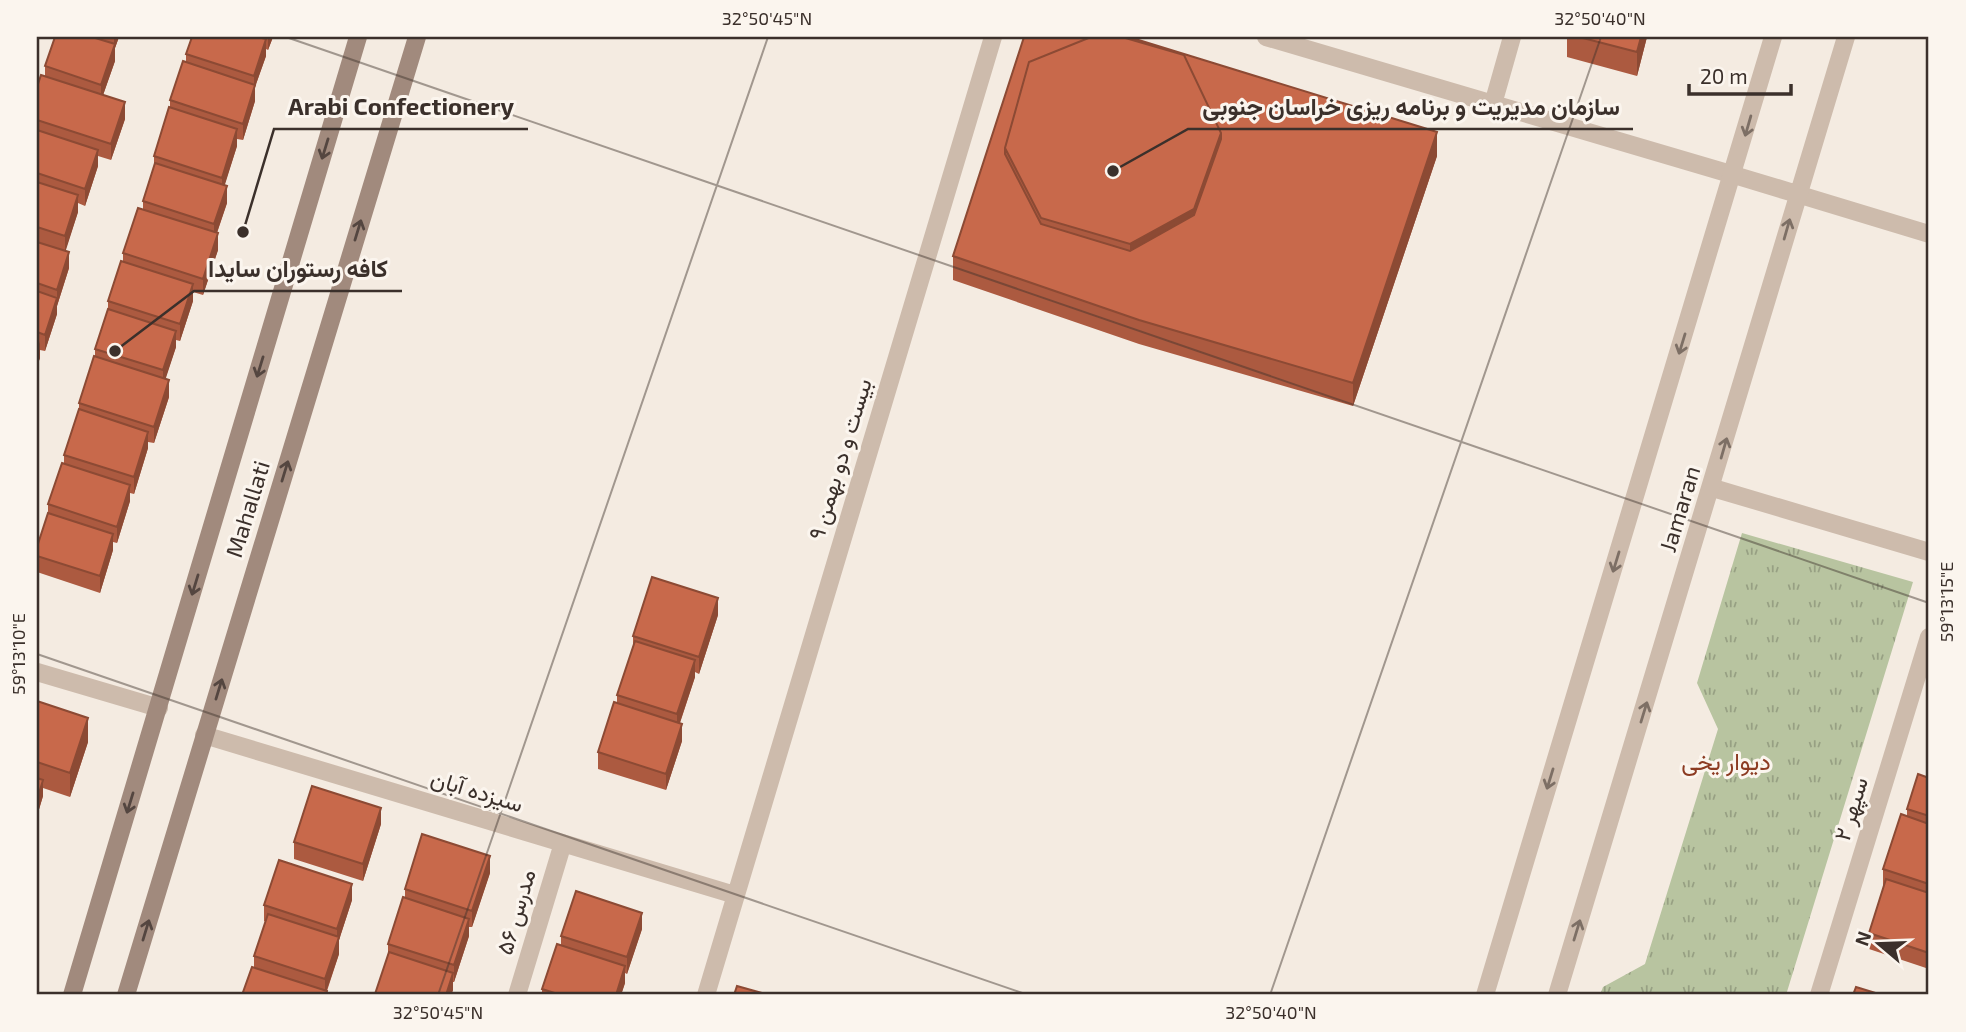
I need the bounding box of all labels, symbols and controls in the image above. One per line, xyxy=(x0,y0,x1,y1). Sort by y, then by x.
text: 32°50'45"N xyxy=(722,7,812,29)
text: 32°50'40"N xyxy=(1554,7,1646,29)
scale bar xyxy=(1689,52,1791,96)
text: 20 m xyxy=(1700,63,1748,88)
callout: Arabi Confectionery xyxy=(274,84,528,129)
callout: سازمان مدیریت و برنامه ریزی خراسان جنوبی xyxy=(1188,84,1633,129)
text: Arabi Confectionery xyxy=(288,91,514,120)
text: سازمان مدیریت و برنامه ریزی خراسان جنوبی xyxy=(1202,91,1620,122)
one-way arrow xyxy=(1740,115,1753,137)
one-way arrow xyxy=(317,138,330,160)
one-way arrow xyxy=(1781,218,1794,240)
one-way arrow xyxy=(352,219,365,241)
callout: کافه رستوران سایدا xyxy=(194,246,402,291)
text: کافه رستوران سایدا xyxy=(208,253,388,284)
one-way arrow xyxy=(1675,333,1688,355)
one-way arrow xyxy=(252,356,265,378)
street label: بیست و دو بهمن ۹ xyxy=(801,375,879,543)
one-way arrow xyxy=(1719,437,1732,459)
street label: Mahallati xyxy=(219,457,275,560)
one-way arrow xyxy=(279,460,292,482)
street label: Jamaran xyxy=(1653,462,1705,555)
one-way arrow xyxy=(1609,550,1622,572)
text: 59°13'15"E xyxy=(1935,562,1957,642)
one-way arrow xyxy=(188,574,201,596)
text: 59°13'10"E xyxy=(7,613,29,695)
one-way arrow xyxy=(213,678,226,700)
one-way arrow xyxy=(1639,702,1651,724)
district label: دیوار یخی xyxy=(1681,746,1771,777)
street label: سیزده آبان xyxy=(427,763,527,819)
one-way arrow xyxy=(1543,768,1556,790)
street label: سپهر ۲ xyxy=(1827,773,1876,845)
one-way arrow xyxy=(122,792,135,814)
street label: مدرس ۵۶ xyxy=(490,866,542,958)
north arrow xyxy=(1843,909,1913,979)
one-way arrow xyxy=(140,919,153,941)
one-way arrow xyxy=(1572,919,1585,941)
text: N xyxy=(1849,928,1876,949)
text: 32°50'45"N xyxy=(393,1001,483,1023)
text: 32°50'40"N xyxy=(1225,1001,1317,1023)

